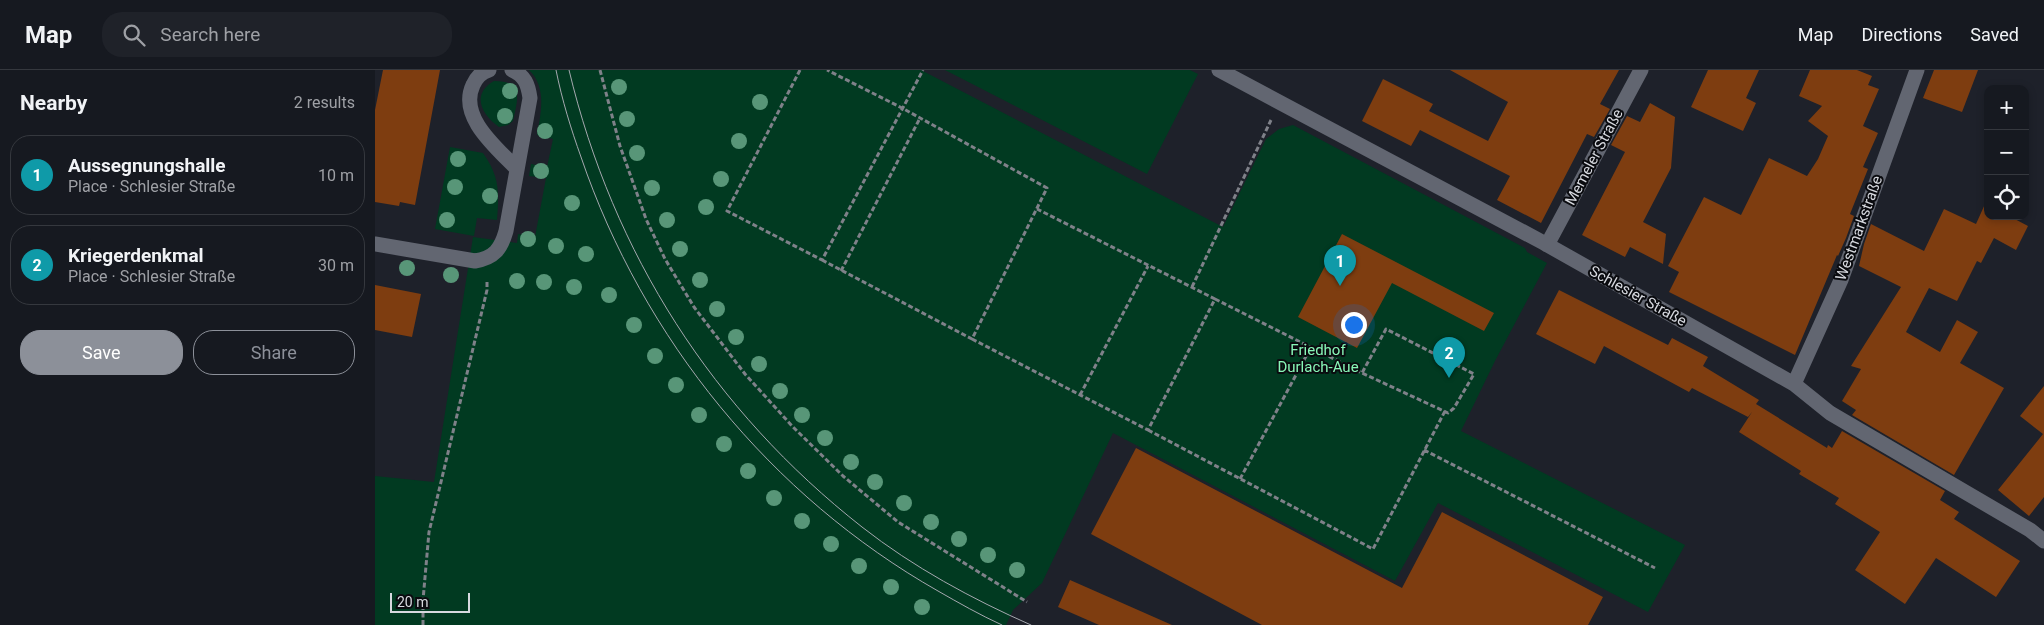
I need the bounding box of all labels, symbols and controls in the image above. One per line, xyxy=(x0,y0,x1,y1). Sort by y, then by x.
search box xyxy=(102,12,452,57)
text: Map xyxy=(25,21,72,49)
icon: search xyxy=(120,21,148,49)
text: Search here xyxy=(160,23,260,46)
text: Map xyxy=(1798,24,1833,45)
text: Directions xyxy=(1861,24,1942,45)
text: Saved xyxy=(1970,24,2019,45)
map controls xyxy=(1984,85,2029,220)
button: + xyxy=(1984,85,2029,130)
text: Nearby xyxy=(20,91,87,115)
text: 2 results xyxy=(294,93,355,112)
street label: Memeler Straße xyxy=(1561,106,1627,208)
button: − xyxy=(1984,130,2029,175)
text: Aussegnungshalle xyxy=(68,154,226,177)
text: 1 xyxy=(32,166,42,185)
text: 10 m xyxy=(318,166,354,185)
street label: Westmarkstraße xyxy=(1832,173,1886,283)
button: locate xyxy=(1984,175,2029,220)
text: Place · Schlesier Straße xyxy=(68,177,235,196)
text: Kriegerdenkmal xyxy=(68,244,204,267)
pin: 1 xyxy=(1324,245,1356,286)
text: 2 xyxy=(32,256,42,275)
text: 30 m xyxy=(318,256,354,275)
street label: Schlesier Straße xyxy=(1586,262,1690,330)
text: Place · Schlesier Straße xyxy=(68,267,235,286)
your location xyxy=(1341,312,1367,338)
button: Save xyxy=(20,330,183,375)
button: Share xyxy=(193,330,355,375)
pin: 2 xyxy=(1433,337,1465,378)
park label: Friedhof Durlach-Aue xyxy=(1277,341,1359,376)
scale bar xyxy=(390,590,470,613)
text: 20 m xyxy=(397,594,429,610)

